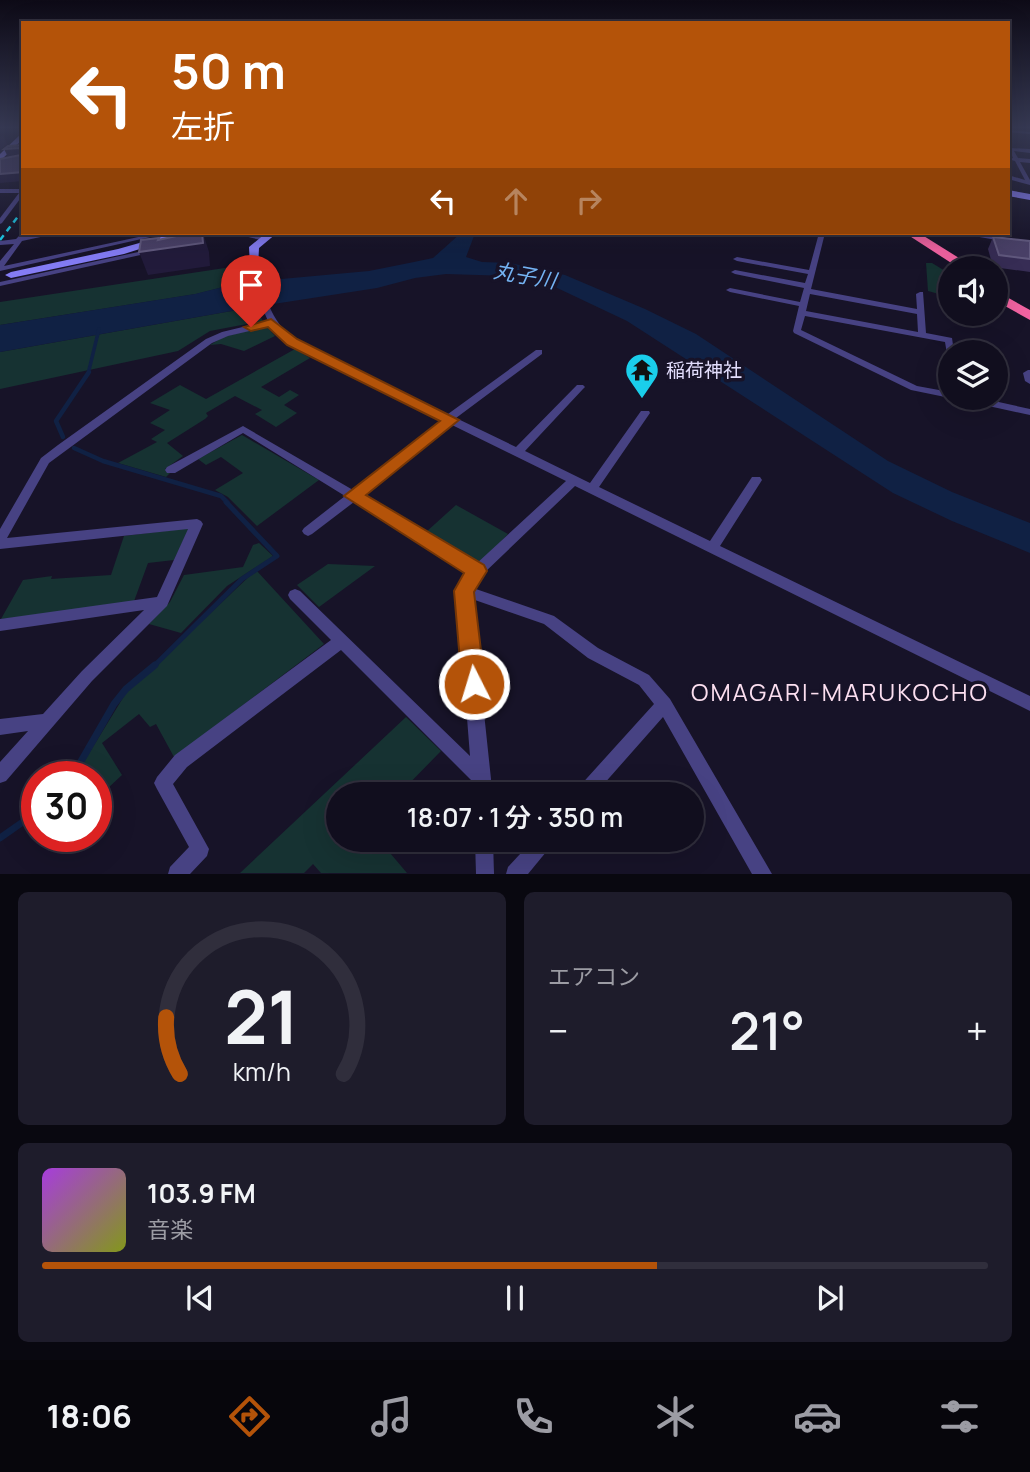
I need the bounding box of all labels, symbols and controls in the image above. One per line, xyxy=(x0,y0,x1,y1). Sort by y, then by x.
text: 50 m xyxy=(171,37,286,104)
icon: left xyxy=(56,49,147,140)
text: 左折 xyxy=(171,104,235,148)
icon: left xyxy=(424,182,462,220)
icon: ahead xyxy=(497,182,535,220)
icon: right xyxy=(570,182,608,220)
pin xyxy=(221,255,281,327)
water label: 丸子川 xyxy=(492,256,561,295)
map controls xyxy=(938,256,1008,410)
button: sound xyxy=(938,256,1008,326)
icon: arrive xyxy=(232,266,270,304)
button: layers xyxy=(938,340,1008,410)
temple icon: 稲荷神社 xyxy=(623,351,661,400)
place label: 稲荷神社 xyxy=(666,357,742,383)
position arrow xyxy=(437,647,511,721)
district label: OMAGARI-MARUKOCHO xyxy=(691,675,989,708)
speed limit sign: 30 xyxy=(21,761,112,852)
text: 18:07 · 1 分 · 350 m xyxy=(407,799,623,835)
text: エアコン xyxy=(548,960,640,992)
text: 21 xyxy=(224,967,300,1067)
text: 21° xyxy=(729,995,805,1066)
text: − xyxy=(548,1004,569,1056)
text: + xyxy=(966,1004,988,1056)
text: km/h xyxy=(233,1054,291,1089)
text: 103.9 FM xyxy=(147,1175,256,1211)
text: 音楽 xyxy=(147,1213,193,1245)
icon: previous xyxy=(181,1279,219,1317)
icon: pause xyxy=(496,1279,534,1317)
icon: next xyxy=(811,1279,849,1317)
icon: directions xyxy=(225,1392,274,1441)
icon: music xyxy=(367,1392,416,1441)
icon: phone xyxy=(509,1392,558,1441)
icon: climate xyxy=(651,1392,700,1441)
icon: car xyxy=(793,1392,842,1441)
icon: filters xyxy=(935,1392,984,1441)
text: 18:06 xyxy=(46,1394,132,1438)

